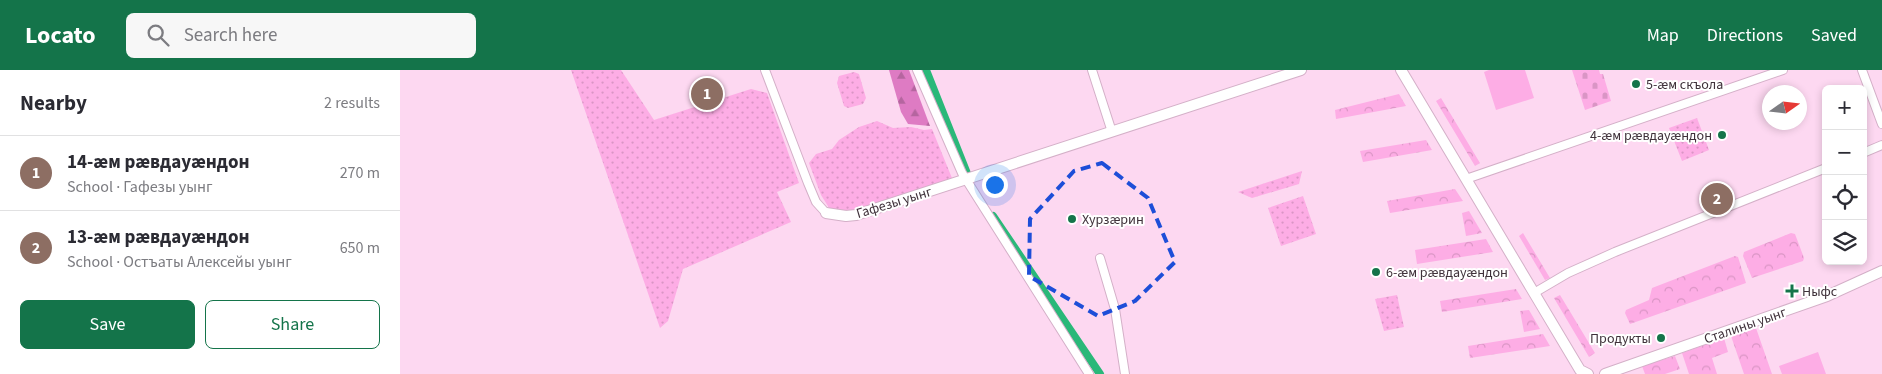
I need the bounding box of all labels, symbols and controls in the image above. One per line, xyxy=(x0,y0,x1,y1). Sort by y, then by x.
search box xyxy=(126,13,476,58)
text: Locato xyxy=(25,18,96,53)
icon: search xyxy=(144,21,172,49)
text: Search here xyxy=(184,22,277,49)
text: Map xyxy=(1647,23,1679,48)
text: Directions xyxy=(1707,23,1783,48)
text: Saved xyxy=(1811,23,1857,48)
pin: 1 xyxy=(691,75,723,113)
place label: 5-æм скъола xyxy=(1646,75,1723,95)
marker: 5-æм скъола xyxy=(1630,78,1642,90)
north arrow xyxy=(1762,85,1807,130)
map controls xyxy=(1822,85,1867,265)
button: + xyxy=(1822,85,1867,130)
text: Nearby xyxy=(20,88,87,118)
text: 2 results xyxy=(324,92,380,114)
place label: 4-æм рӕвдауӕндон xyxy=(1590,126,1712,146)
marker: 4-æм рӕвдауӕндон xyxy=(1716,129,1728,141)
button: − xyxy=(1822,130,1867,175)
text: 14-æм рӕвдауӕндон xyxy=(67,149,249,176)
text: 1 xyxy=(32,162,40,184)
text: 270 m xyxy=(340,162,380,184)
your location xyxy=(982,172,1008,198)
button: locate xyxy=(1822,175,1867,220)
text: School · Гафезы уынг xyxy=(67,176,213,198)
pin: 2 xyxy=(1701,180,1733,218)
street label: Гафезы уынг xyxy=(854,182,935,224)
place label: Хурзæрин xyxy=(1082,210,1144,230)
marker: Хурзæрин xyxy=(1066,213,1078,225)
button: layers xyxy=(1822,220,1867,265)
text: 13-æм рӕвдауӕндон xyxy=(67,224,249,251)
text: 2 xyxy=(32,237,40,259)
text: 650 m xyxy=(340,237,380,259)
text: School · Остъаты Алексейы уынг xyxy=(67,251,292,273)
place label: 6-æм рӕвдауӕндон xyxy=(1386,263,1508,283)
marker: 6-æм рӕвдауӕндон xyxy=(1370,266,1382,278)
place label: Ныфс xyxy=(1802,282,1838,302)
marker: Ныфс xyxy=(1786,285,1798,297)
button: Save xyxy=(20,300,195,349)
button: Share xyxy=(205,300,380,349)
street label: Сталины уынг xyxy=(1701,302,1789,349)
place label: Продукты xyxy=(1590,329,1651,349)
marker: Продукты xyxy=(1655,332,1667,344)

